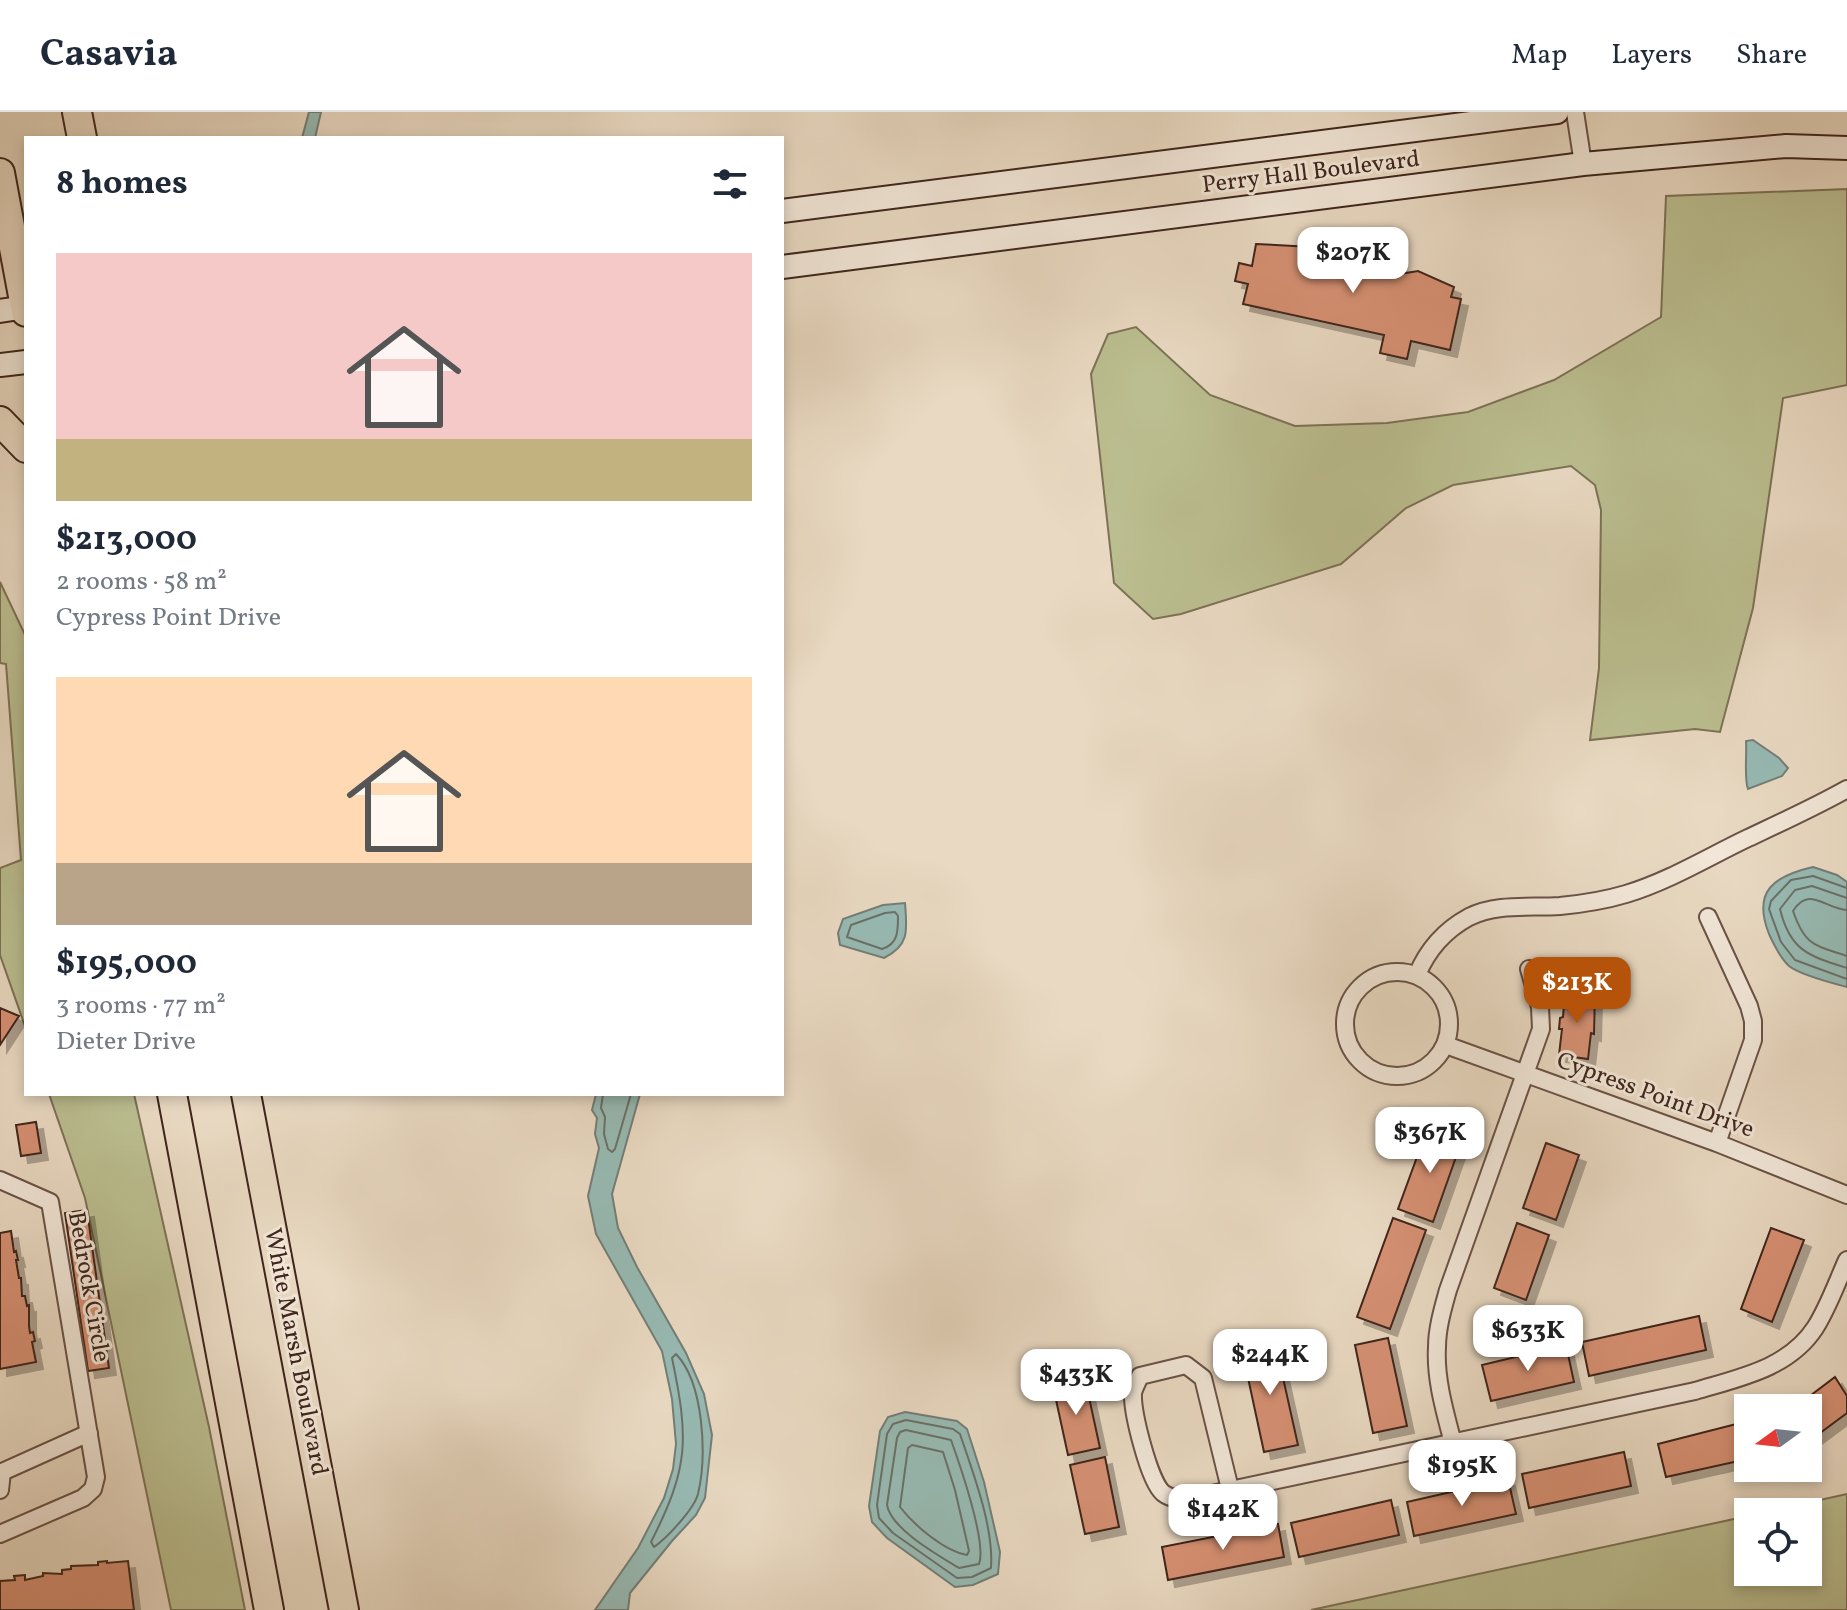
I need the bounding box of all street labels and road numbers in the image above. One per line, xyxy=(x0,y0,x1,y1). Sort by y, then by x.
street label: Perry Hall Boulevard xyxy=(1200,143,1422,203)
street label: Cypress Point Drive xyxy=(1552,1044,1758,1148)
street label: Bedrock Circle xyxy=(58,1209,118,1365)
street label: White Marsh Boulevard xyxy=(254,1225,336,1479)

